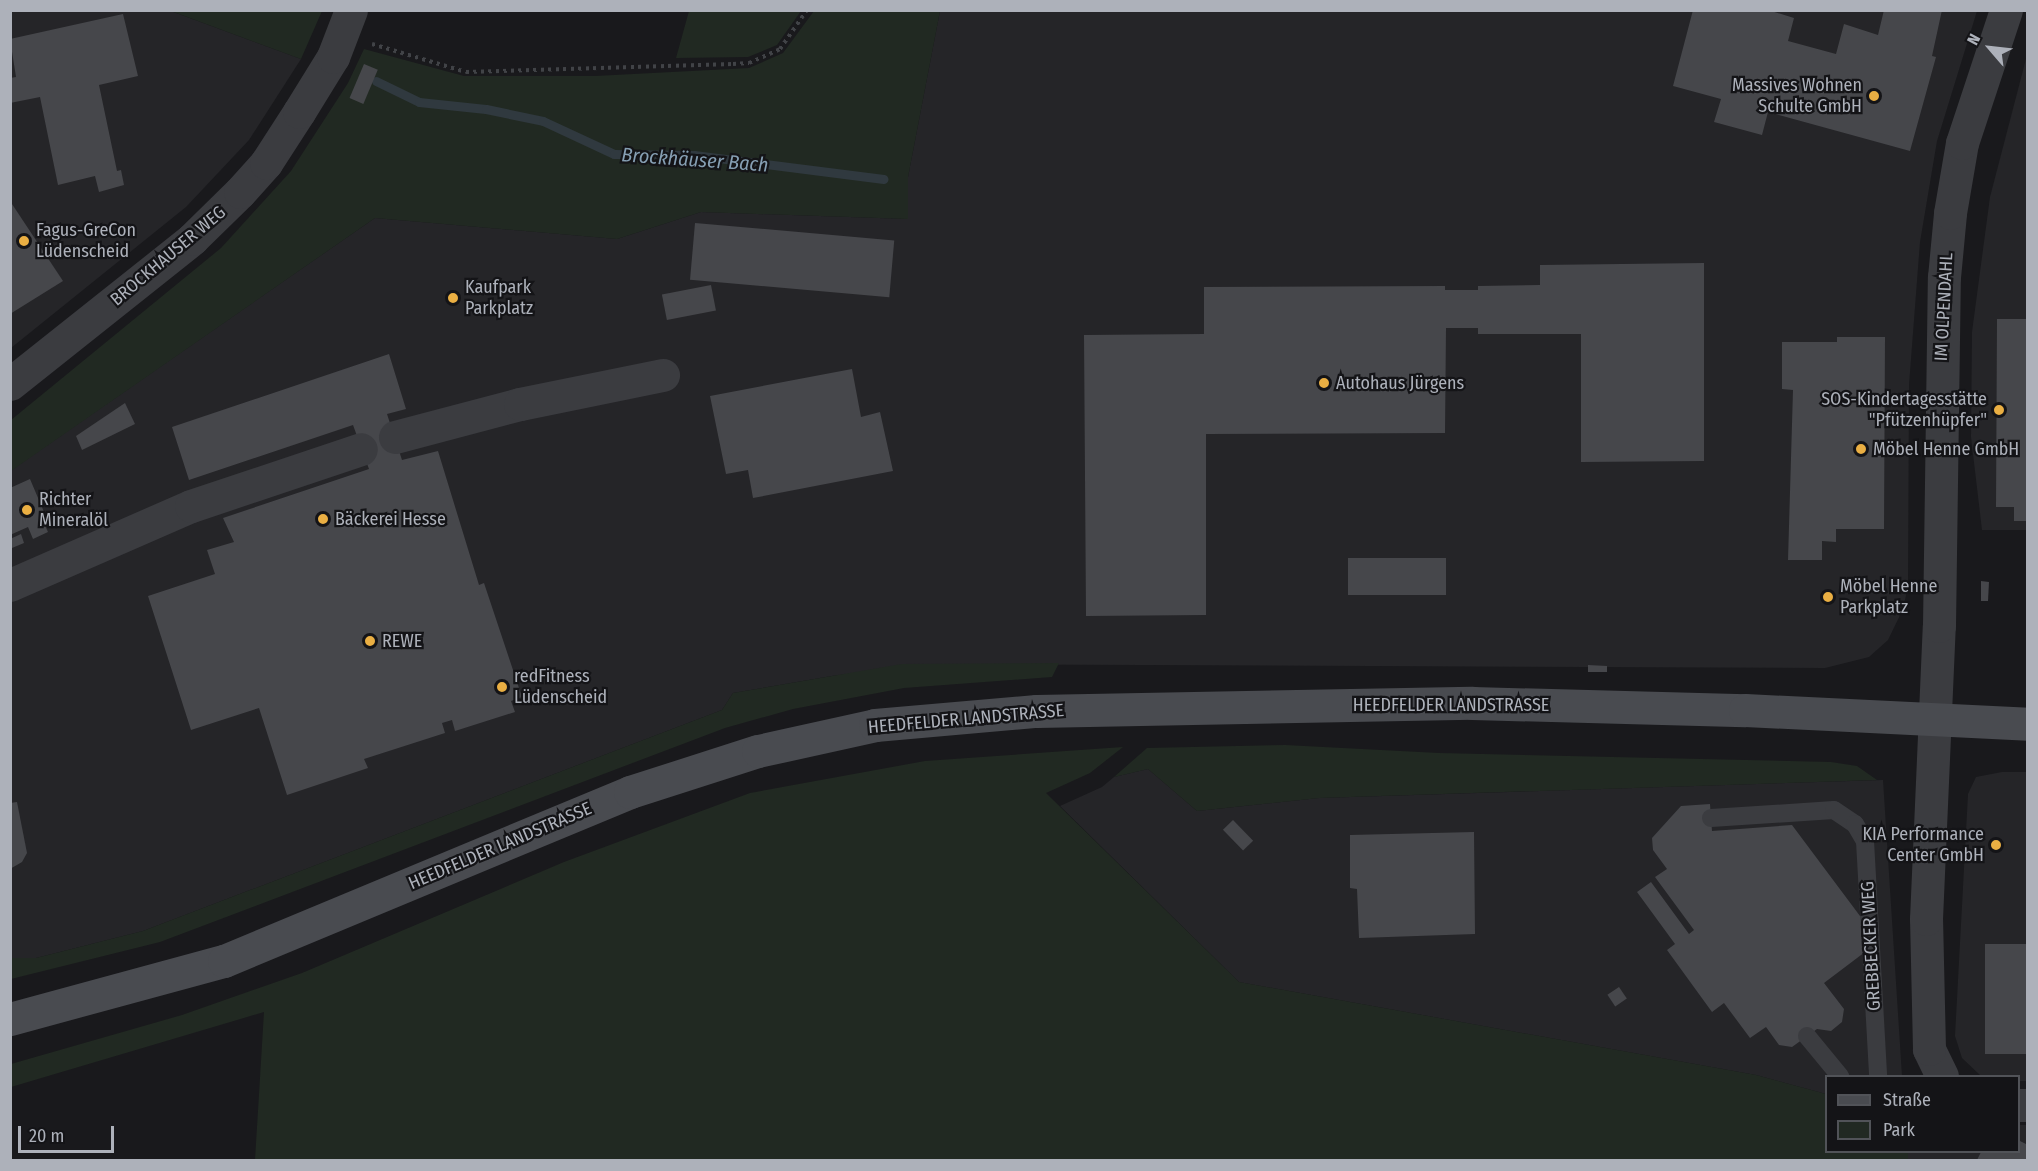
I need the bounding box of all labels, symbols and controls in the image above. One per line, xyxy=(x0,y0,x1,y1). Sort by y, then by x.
north arrow xyxy=(1960,18,2020,78)
text: N xyxy=(1963,31,1984,48)
place label: Massives Wohnen Schulte GmbH xyxy=(1732,75,1862,118)
marker: Massives Wohnen Schulte GmbH xyxy=(1867,89,1881,103)
water label: Brockhäuser Bach xyxy=(621,143,769,177)
street label: BROCKHAUSER WEG xyxy=(106,202,230,310)
place label: Fagus-GreCon Lüdenscheid xyxy=(36,220,136,262)
marker: Fagus-GreCon Lüdenscheid xyxy=(17,234,31,248)
street label: IM OLPENDAHL xyxy=(1930,252,1958,362)
place label: Kaufpark Parkplatz xyxy=(465,277,533,320)
marker: Kaufpark Parkplatz xyxy=(446,291,460,305)
place label: Autohaus Jürgens xyxy=(1336,372,1464,394)
marker: Autohaus Jürgens xyxy=(1317,376,1331,390)
place label: SOS-Kindertagesstätte "Pfützenhüpfer" xyxy=(1821,389,1987,432)
marker: SOS-Kindertagesstätte "Pfützenhüpfer" xyxy=(1992,403,2006,417)
place label: Möbel Henne GmbH xyxy=(1873,438,2019,460)
marker: Möbel Henne GmbH xyxy=(1854,442,1868,456)
place label: Richter Mineralöl xyxy=(39,489,108,532)
marker: Richter Mineralöl xyxy=(20,503,34,517)
place label: Bäckerei Hesse xyxy=(335,508,446,530)
marker: Bäckerei Hesse xyxy=(316,512,330,526)
place label: Möbel Henne Parkplatz xyxy=(1840,576,1937,618)
marker: Möbel Henne Parkplatz xyxy=(1821,590,1835,604)
place label: REWE xyxy=(382,630,422,652)
marker: REWE xyxy=(363,634,377,648)
place label: redFitness Lüdenscheid xyxy=(514,666,607,708)
marker: redFitness Lüdenscheid xyxy=(495,680,509,694)
street label: HEEDFELDER LANDSTRASSE xyxy=(1353,694,1549,716)
street label: HEEDFELDER LANDSTRASSE xyxy=(867,700,1065,738)
street label: HEEDFELDER LANDSTRASSE xyxy=(405,798,595,894)
place label: KIA Performance Center GmbH xyxy=(1863,824,1984,866)
marker: KIA Performance Center GmbH xyxy=(1989,838,2003,852)
street label: GREBBECKER WEG xyxy=(1857,881,1885,1011)
legend xyxy=(1825,1075,2020,1153)
text: Straße xyxy=(1883,1089,1931,1111)
scale bar xyxy=(21,1114,117,1152)
text: Park xyxy=(1883,1119,1915,1141)
text: 20 m xyxy=(29,1125,64,1147)

